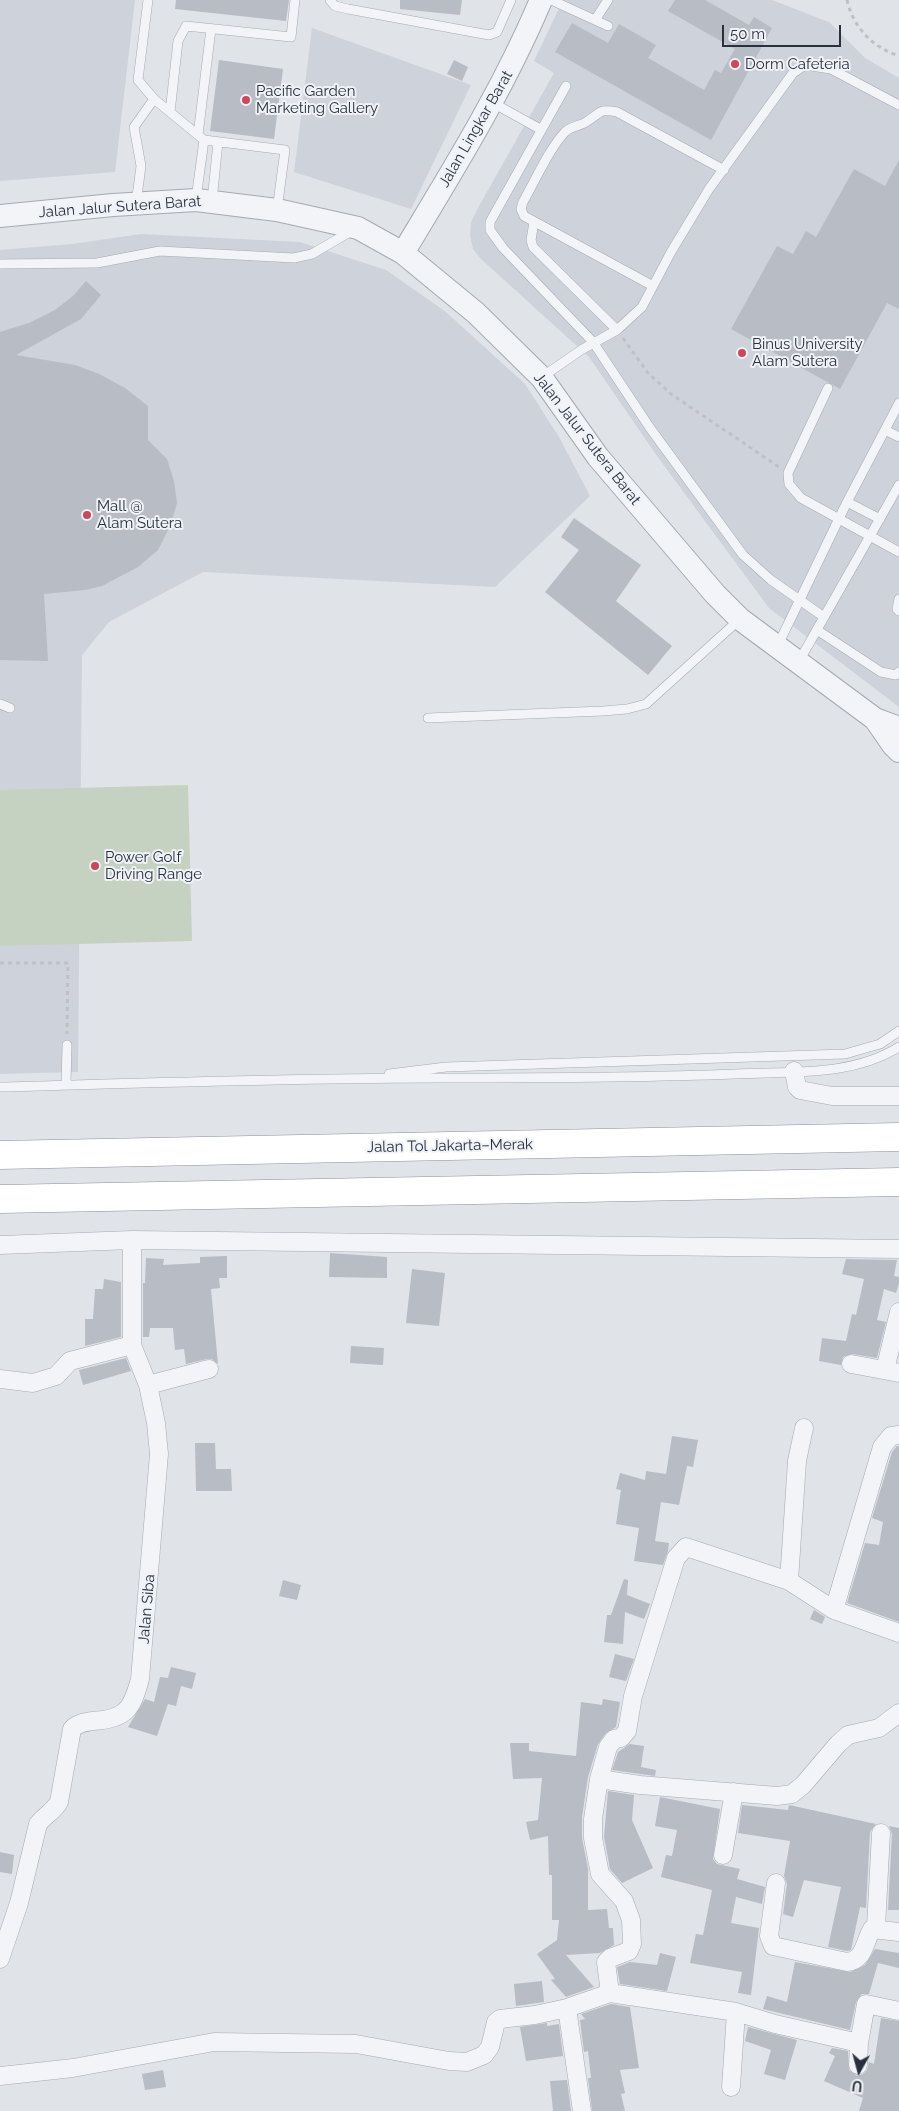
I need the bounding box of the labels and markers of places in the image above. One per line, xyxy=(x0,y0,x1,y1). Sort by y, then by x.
place label: Dorm Cafeteria xyxy=(745,55,850,73)
marker: Dorm Cafeteria xyxy=(729,58,741,70)
place label: Pacific Garden Marketing Gallery xyxy=(256,82,378,117)
marker: Pacific Garden Marketing Gallery xyxy=(240,94,252,106)
place label: Binus University Alam Sutera xyxy=(752,335,863,370)
marker: Binus University Alam Sutera xyxy=(736,347,748,359)
place label: Mall @ Alam Sutera xyxy=(97,497,182,532)
marker: Mall @ Alam Sutera xyxy=(81,509,93,521)
place label: Power Golf Driving Range xyxy=(105,848,202,883)
marker: Power Golf Driving Range xyxy=(89,860,101,872)

